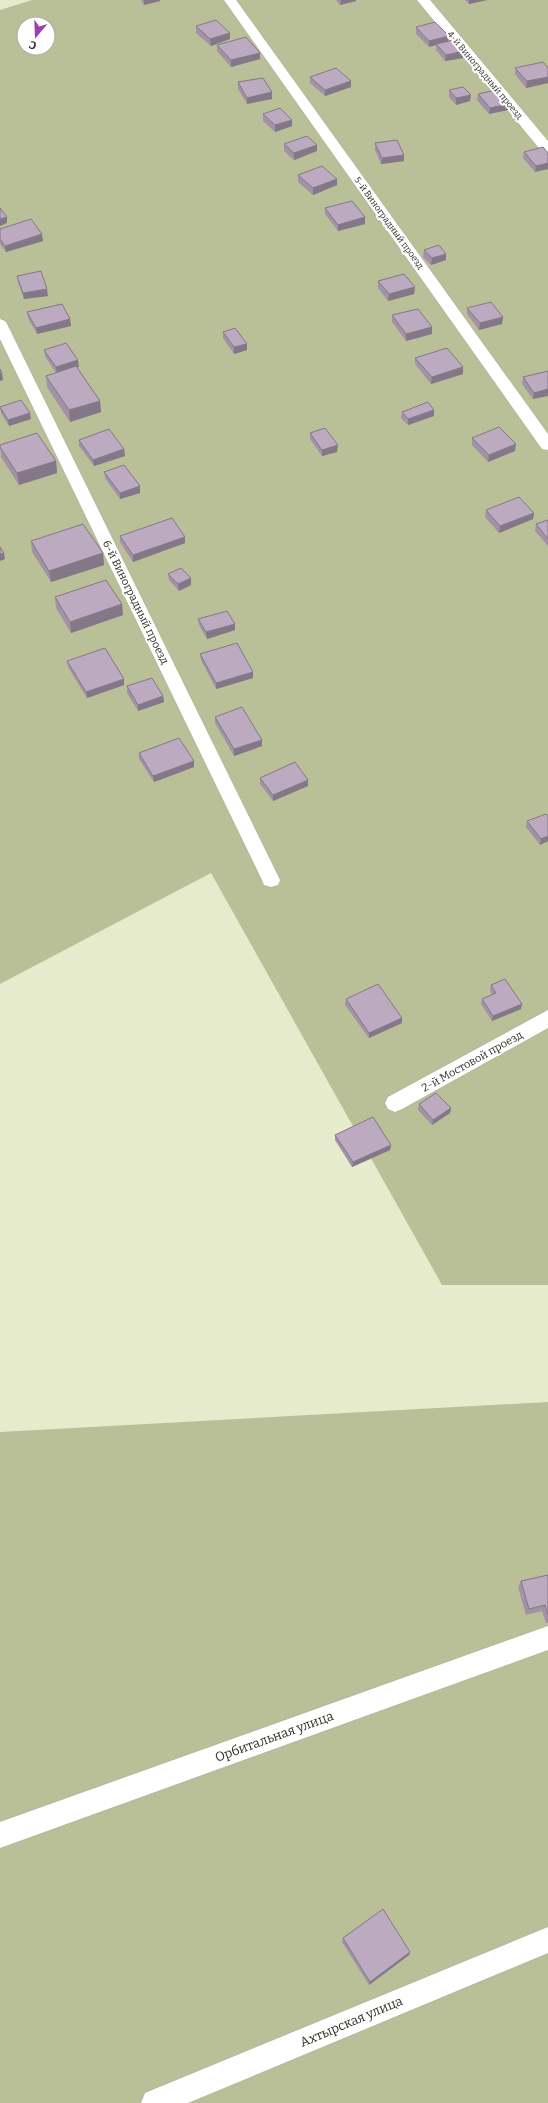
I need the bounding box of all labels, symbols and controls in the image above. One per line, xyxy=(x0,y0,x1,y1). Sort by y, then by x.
north arrow xyxy=(16,16,56,56)
street label: 4-й Виноградный проезд xyxy=(445,29,525,121)
text: С xyxy=(27,38,38,52)
street label: 5-й Виноградный проезд xyxy=(352,175,426,271)
street label: 6-й Виноградный проезд xyxy=(100,538,171,667)
street label: 2-й Мостовой проезд xyxy=(419,1028,525,1095)
street label: Орбитальная улица xyxy=(213,1708,335,1765)
street label: Ахтырская улица xyxy=(298,1993,405,2050)

